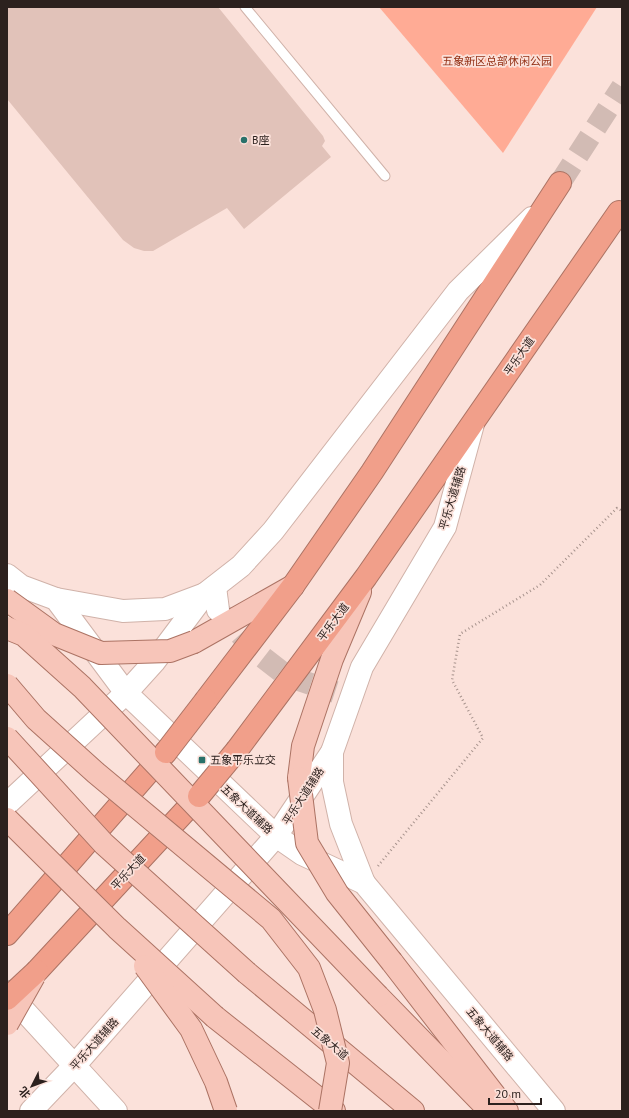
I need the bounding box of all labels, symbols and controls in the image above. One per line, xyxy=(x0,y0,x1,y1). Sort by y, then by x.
park label: 五象新区总部休闲公园 xyxy=(442,54,552,68)
place label: B座 xyxy=(252,133,269,147)
marker: B座 xyxy=(239,135,249,145)
street label: 平乐大道 xyxy=(501,334,537,378)
street label: 平乐大道辅路 xyxy=(436,464,468,532)
street label: 平乐大道 xyxy=(314,600,352,644)
place label: 五象平乐立交 xyxy=(210,753,276,767)
marker: 五象平乐立交 xyxy=(197,755,207,765)
street label: 平乐大道辅路 xyxy=(279,765,327,827)
street label: 五象大道辅路 xyxy=(218,781,276,837)
street label: 平乐大道 xyxy=(108,851,148,893)
street label: 五象大道辅路 xyxy=(463,1004,517,1064)
street label: 平乐大道辅路 xyxy=(67,1015,121,1073)
street label: 五象大道 xyxy=(309,1023,351,1063)
north arrow xyxy=(12,1066,52,1106)
scale bar xyxy=(489,1080,541,1106)
text: 北 xyxy=(16,1084,33,1101)
text: 20 m xyxy=(495,1086,521,1101)

